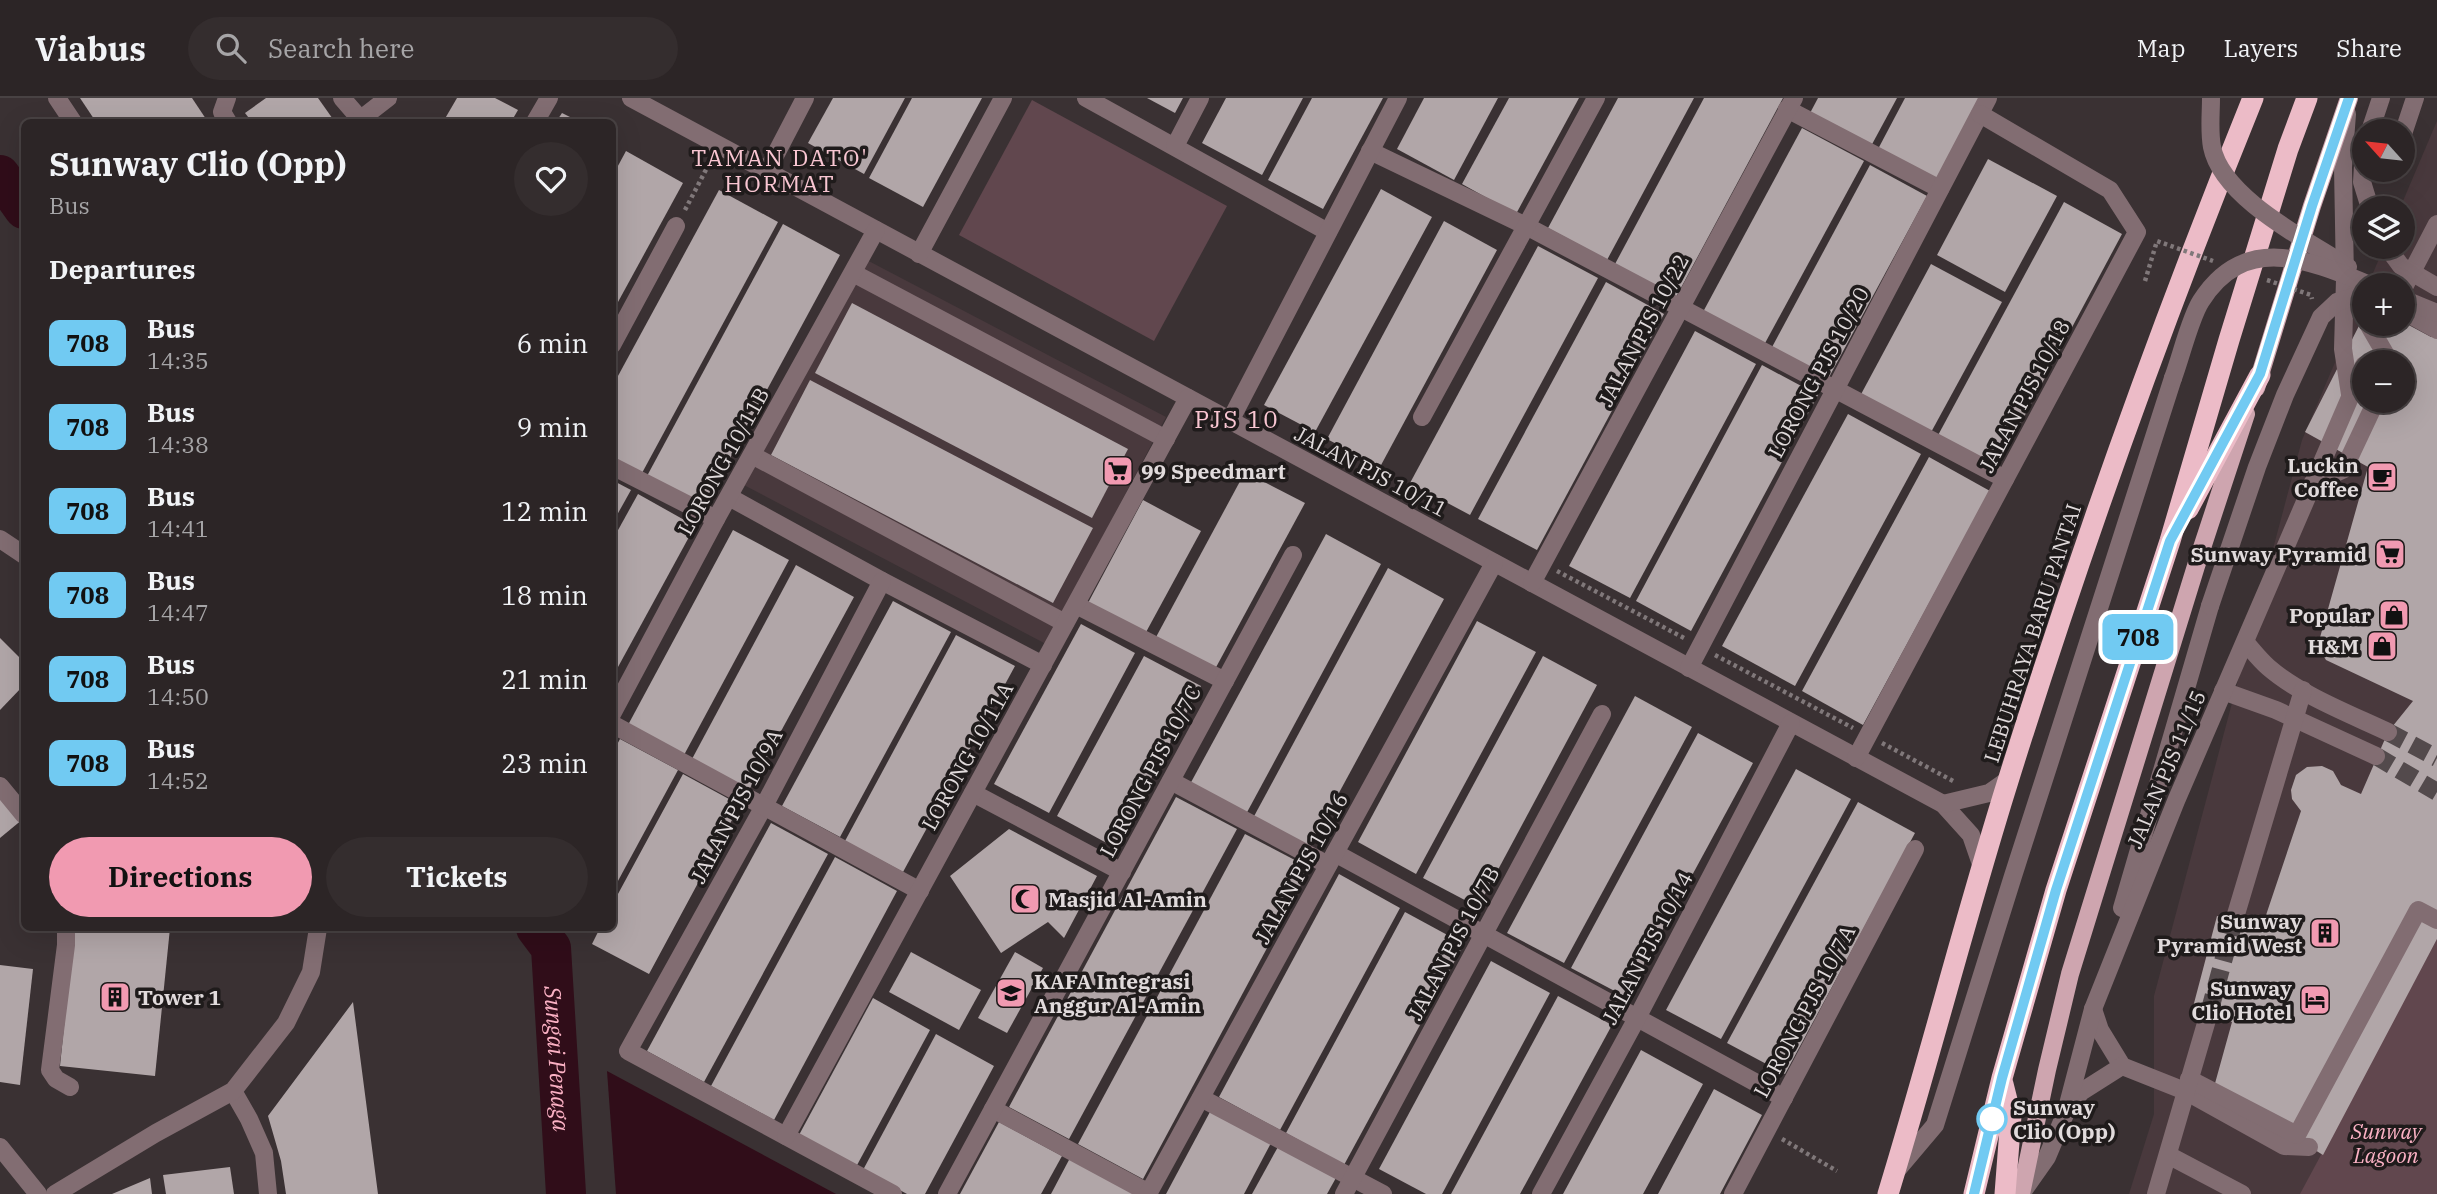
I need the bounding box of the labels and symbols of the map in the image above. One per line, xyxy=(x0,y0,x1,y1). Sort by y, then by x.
north arrow xyxy=(2352,119,2415,182)
district label: TAMAN DATO' HORMAT xyxy=(691,142,869,198)
street label: JALAN PJS 10/22 xyxy=(1591,249,1695,411)
street label: LORONG PJS 10/20 xyxy=(1761,282,1875,462)
street label: JALAN PJS 10/18 xyxy=(1972,315,2076,477)
street label: LORONG 10/11B xyxy=(671,382,775,540)
district label: PJS 10 xyxy=(1194,403,1280,435)
street label: JALAN PJS 10/11 xyxy=(1290,419,1452,523)
place label: Luckin Coffee xyxy=(2287,451,2359,503)
supermarket icon: 99 Speedmart xyxy=(1101,454,1135,488)
place label: 99 Speedmart xyxy=(1141,457,1286,485)
cafe icon: Luckin Coffee xyxy=(2365,460,2399,494)
street label: LEBUHRAYA BARU PANTAI xyxy=(1977,500,2087,766)
supermarket icon: Sunway Pyramid xyxy=(2373,537,2407,571)
place label: Sunway Pyramid xyxy=(2190,540,2367,568)
shop icon: Popular xyxy=(2377,598,2411,632)
place label: Popular xyxy=(2289,601,2372,629)
line badge: 708 xyxy=(2098,614,2178,660)
shop icon: H&M xyxy=(2365,629,2399,663)
place label: H&M xyxy=(2307,632,2359,660)
street label: LORONG 10/11A xyxy=(915,677,1020,835)
street label: LORONG PJS 10/7C xyxy=(1093,680,1207,862)
street label: JALAN PJS 11/15 xyxy=(2120,686,2212,852)
street label: JALAN PJS 10/9A xyxy=(684,724,789,888)
street label: JALAN PJS 10/16 xyxy=(1248,787,1354,949)
street label: JALAN PJS 10/7B xyxy=(1401,861,1505,1025)
street label: JALAN PJS 10/14 xyxy=(1595,867,1699,1029)
mosque icon: Masjid Al-Amin xyxy=(1008,882,1042,916)
place label: Masjid Al-Amin xyxy=(1048,885,1207,913)
place label: Sunway Pyramid West xyxy=(2157,907,2302,959)
building icon: Sunway Pyramid West xyxy=(2308,916,2342,950)
street label: LORONG PJS 10/7A xyxy=(1747,919,1862,1102)
place label: KAFA Integrasi Anggur Al-Amin xyxy=(1034,967,1201,1019)
place label: Sunway Clio Hotel xyxy=(2191,974,2292,1026)
school or university icon: KAFA Integrasi Anggur Al-Amin xyxy=(994,976,1028,1010)
building icon: Tower 1 xyxy=(98,980,132,1014)
place label: Tower 1 xyxy=(138,983,221,1011)
hotel icon: Sunway Clio Hotel xyxy=(2298,983,2332,1017)
water label: Sungai Penaga xyxy=(538,984,577,1133)
place label: Sunway Clio (Opp) xyxy=(2013,1093,2115,1145)
marker: Sunway Clio (Opp) xyxy=(1977,1104,2007,1134)
park label: Sunway Lagoon xyxy=(2350,1117,2424,1169)

